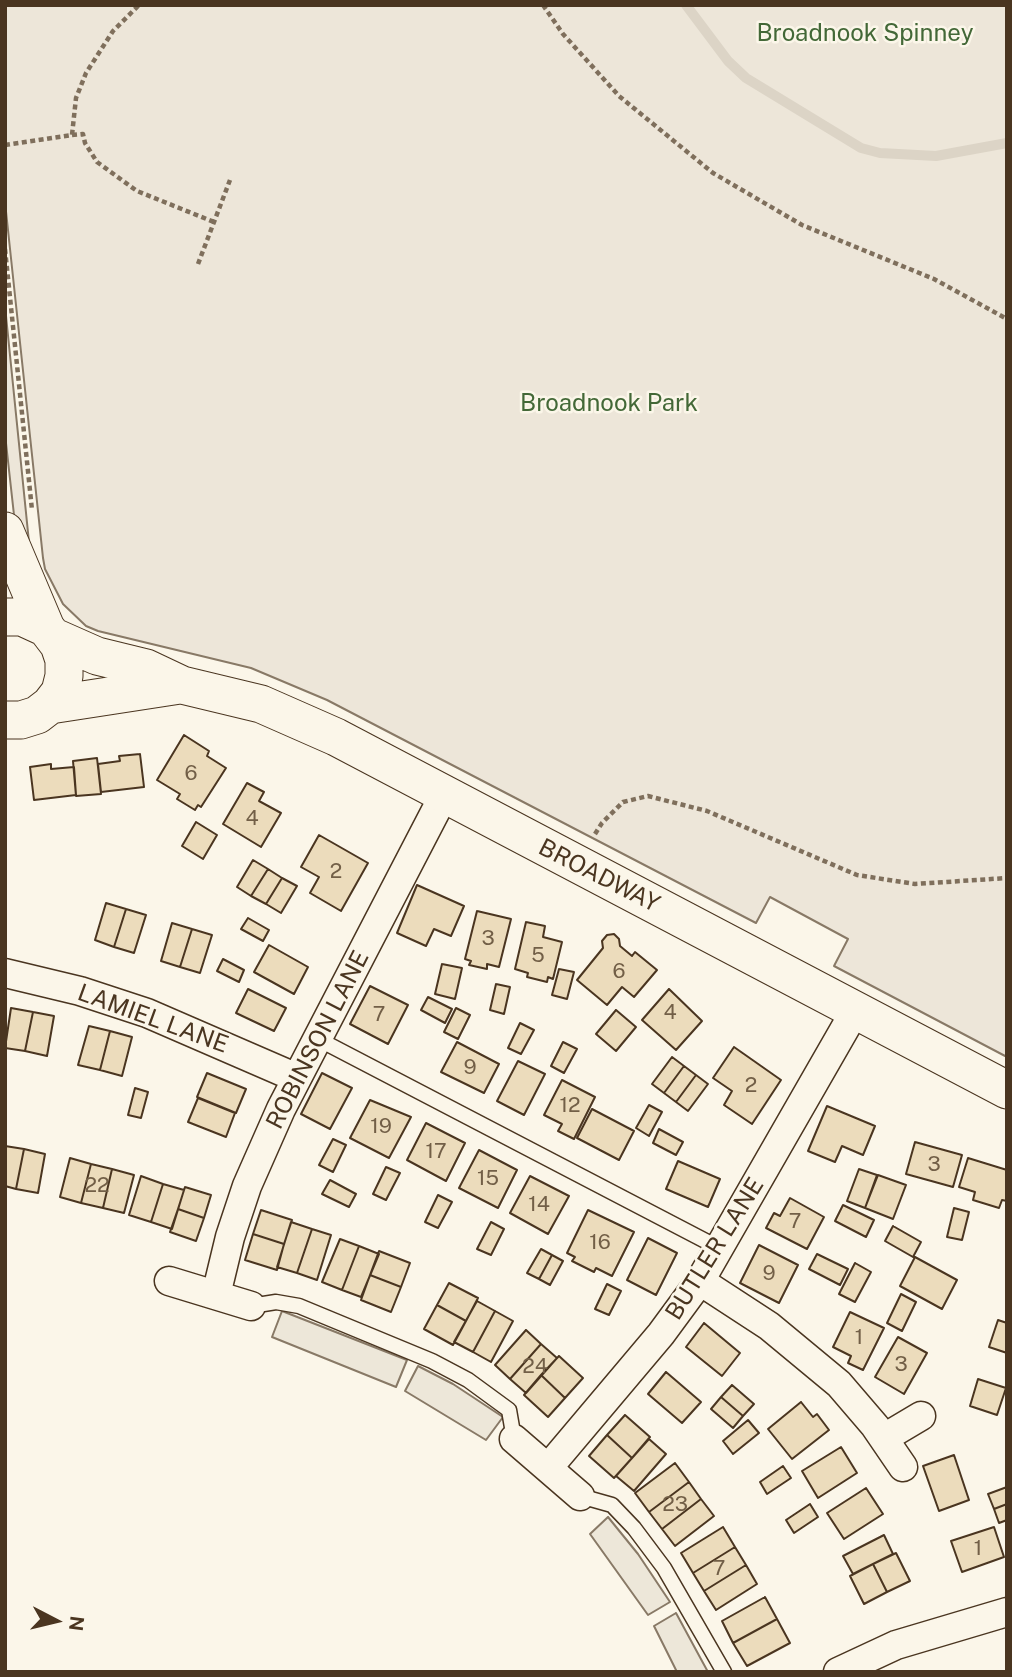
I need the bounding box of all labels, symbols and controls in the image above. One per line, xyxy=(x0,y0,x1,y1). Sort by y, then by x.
park label: Broadnook Spinney xyxy=(756,20,974,48)
park label: Broadnook Park xyxy=(520,390,698,418)
house number: 6 xyxy=(184,761,198,787)
house number: 4 xyxy=(245,806,259,832)
street label: BROADWAY xyxy=(534,833,664,919)
house number: 2 xyxy=(330,859,342,885)
house number: 3 xyxy=(481,926,495,952)
house number: 5 xyxy=(531,943,545,969)
street label: ROBINSON LANE xyxy=(261,946,375,1134)
house number: 6 xyxy=(612,959,626,985)
street label: LAMIEL LANE xyxy=(74,978,232,1060)
house number: 4 xyxy=(663,1000,677,1026)
house number: 7 xyxy=(373,1002,385,1028)
house number: 9 xyxy=(463,1055,477,1081)
house number: 2 xyxy=(745,1073,757,1099)
house number: 12 xyxy=(559,1093,581,1119)
house number: 19 xyxy=(370,1114,392,1140)
house number: 17 xyxy=(425,1139,447,1165)
house number: 3 xyxy=(927,1152,941,1178)
house number: 15 xyxy=(477,1166,499,1192)
house number: 22 xyxy=(84,1173,110,1199)
street label: BUTLER LANE xyxy=(660,1173,770,1325)
house number: 14 xyxy=(528,1192,550,1218)
house number: 7 xyxy=(789,1209,801,1235)
house number: 16 xyxy=(589,1230,611,1256)
house number: 9 xyxy=(762,1261,776,1287)
house number: 1 xyxy=(855,1325,863,1351)
house number: 3 xyxy=(894,1352,908,1378)
house number: 24 xyxy=(522,1354,548,1380)
house number: 23 xyxy=(662,1492,688,1518)
house number: 1 xyxy=(974,1536,982,1562)
house number: 7 xyxy=(713,1556,725,1582)
north arrow xyxy=(21,1586,91,1656)
text: N xyxy=(65,1615,89,1632)

